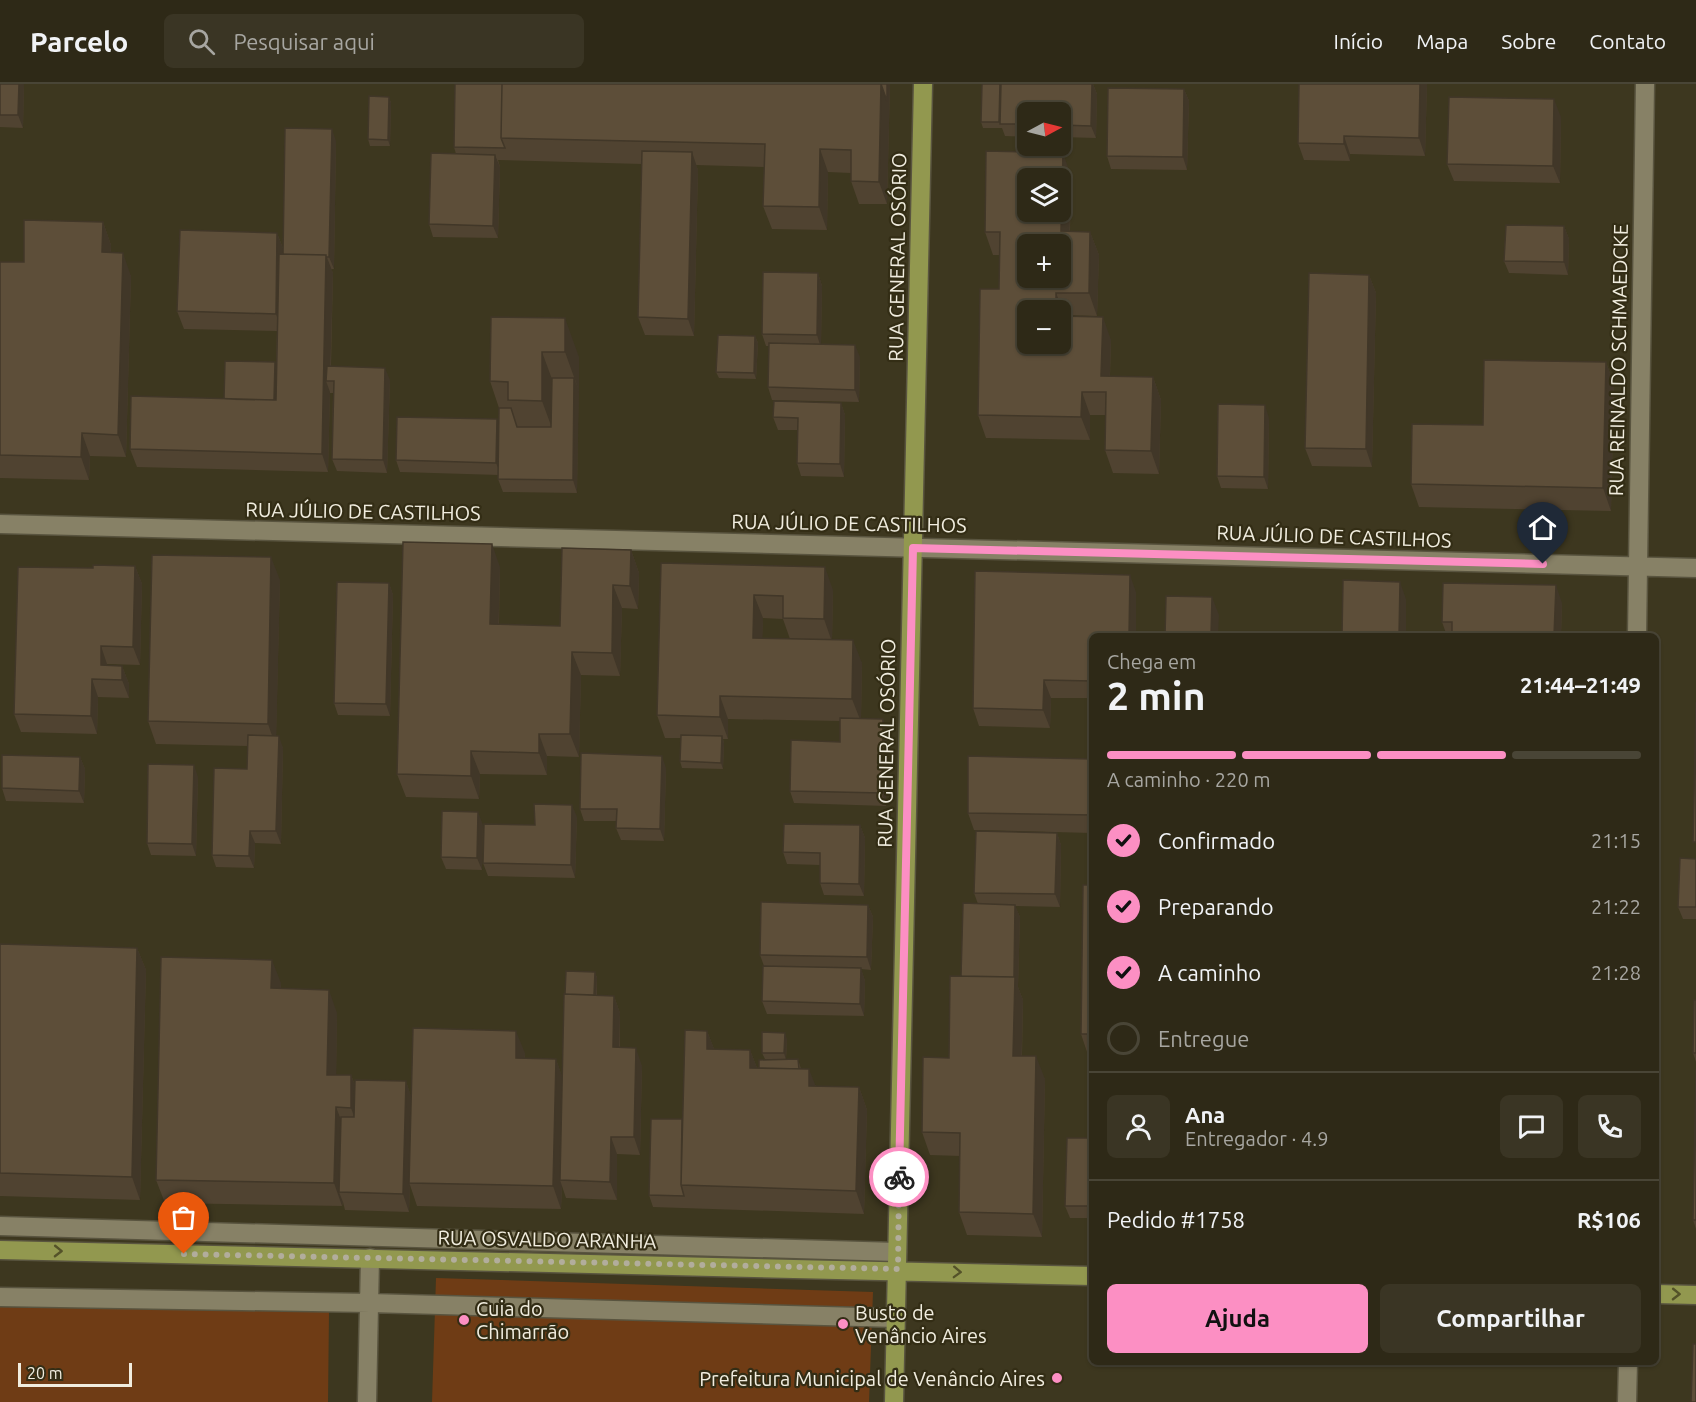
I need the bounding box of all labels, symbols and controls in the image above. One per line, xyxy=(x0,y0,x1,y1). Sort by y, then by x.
search box xyxy=(164,14,584,68)
icon: search xyxy=(185,25,218,58)
text: Parcelo xyxy=(30,26,128,57)
text: Pesquisar aqui xyxy=(233,29,375,54)
text: Início xyxy=(1334,29,1383,53)
text: Mapa xyxy=(1416,29,1468,53)
text: Sobre xyxy=(1501,29,1556,53)
text: Contato xyxy=(1589,29,1666,53)
north arrow xyxy=(1017,102,1071,156)
map controls xyxy=(1017,102,1071,354)
street label: RUA GENERAL OSÓRIO xyxy=(884,152,910,362)
button: layers xyxy=(1017,168,1071,222)
street label: RUA REINALDO SCHMAEDCKE xyxy=(1604,224,1632,496)
button: + xyxy=(1017,234,1071,288)
button: − xyxy=(1017,300,1071,354)
street label: RUA JÚLIO DE CASTILHOS xyxy=(245,497,481,525)
pin xyxy=(1517,502,1568,564)
street label: RUA JÚLIO DE CASTILHOS xyxy=(731,509,967,537)
icon: home xyxy=(1526,511,1559,544)
street label: RUA JÚLIO DE CASTILHOS xyxy=(1216,520,1452,552)
street label: RUA GENERAL OSÓRIO xyxy=(873,638,899,848)
text: Chega em xyxy=(1107,650,1196,673)
text: 21:44–21:49 xyxy=(1520,672,1641,697)
text: 2 min xyxy=(1107,674,1206,717)
text: A caminho · 220 m xyxy=(1107,768,1271,791)
icon: check xyxy=(1107,824,1140,857)
text: Confirmado xyxy=(1158,828,1275,853)
text: 21:15 xyxy=(1591,829,1641,852)
icon: check xyxy=(1107,890,1140,923)
text: Preparando xyxy=(1158,894,1274,919)
text: 21:22 xyxy=(1591,895,1641,918)
icon: check xyxy=(1107,956,1140,989)
text: A caminho xyxy=(1158,960,1261,985)
text: 21:28 xyxy=(1591,961,1641,984)
text: Entregue xyxy=(1158,1026,1249,1051)
button: person xyxy=(1107,1095,1170,1158)
button: chat xyxy=(1500,1095,1563,1158)
button: phone xyxy=(1578,1095,1641,1158)
text: Ana xyxy=(1185,1102,1225,1127)
text: Entregador · 4.9 xyxy=(1185,1127,1328,1150)
courier xyxy=(869,1147,929,1207)
icon: bike xyxy=(883,1161,916,1194)
pin xyxy=(158,1192,209,1254)
icon: bag xyxy=(167,1201,200,1234)
text: Pedido #1758 xyxy=(1107,1207,1245,1232)
text: R$106 xyxy=(1577,1207,1641,1232)
street label: RUA OSVALDO ARANHA xyxy=(437,1226,657,1252)
one-way arrow xyxy=(54,1245,63,1258)
one-way arrow xyxy=(952,1266,961,1278)
button: Ajuda xyxy=(1107,1284,1368,1353)
button: Compartilhar xyxy=(1380,1284,1641,1353)
one-way arrow xyxy=(1672,1288,1681,1301)
place label: Cuia do Chimarrão xyxy=(476,1297,569,1343)
place label: Busto de Venâncio Aires xyxy=(855,1301,987,1347)
marker: Cuia do Chimarrão xyxy=(457,1313,471,1327)
marker: Busto de Venâncio Aires xyxy=(836,1317,850,1331)
scale bar xyxy=(18,1360,132,1388)
text: 20 m xyxy=(27,1364,63,1382)
place label: Prefeitura Municipal de Venâncio Aires xyxy=(699,1367,1045,1390)
marker: Prefeitura Municipal de Venâncio Aires xyxy=(1050,1371,1064,1385)

